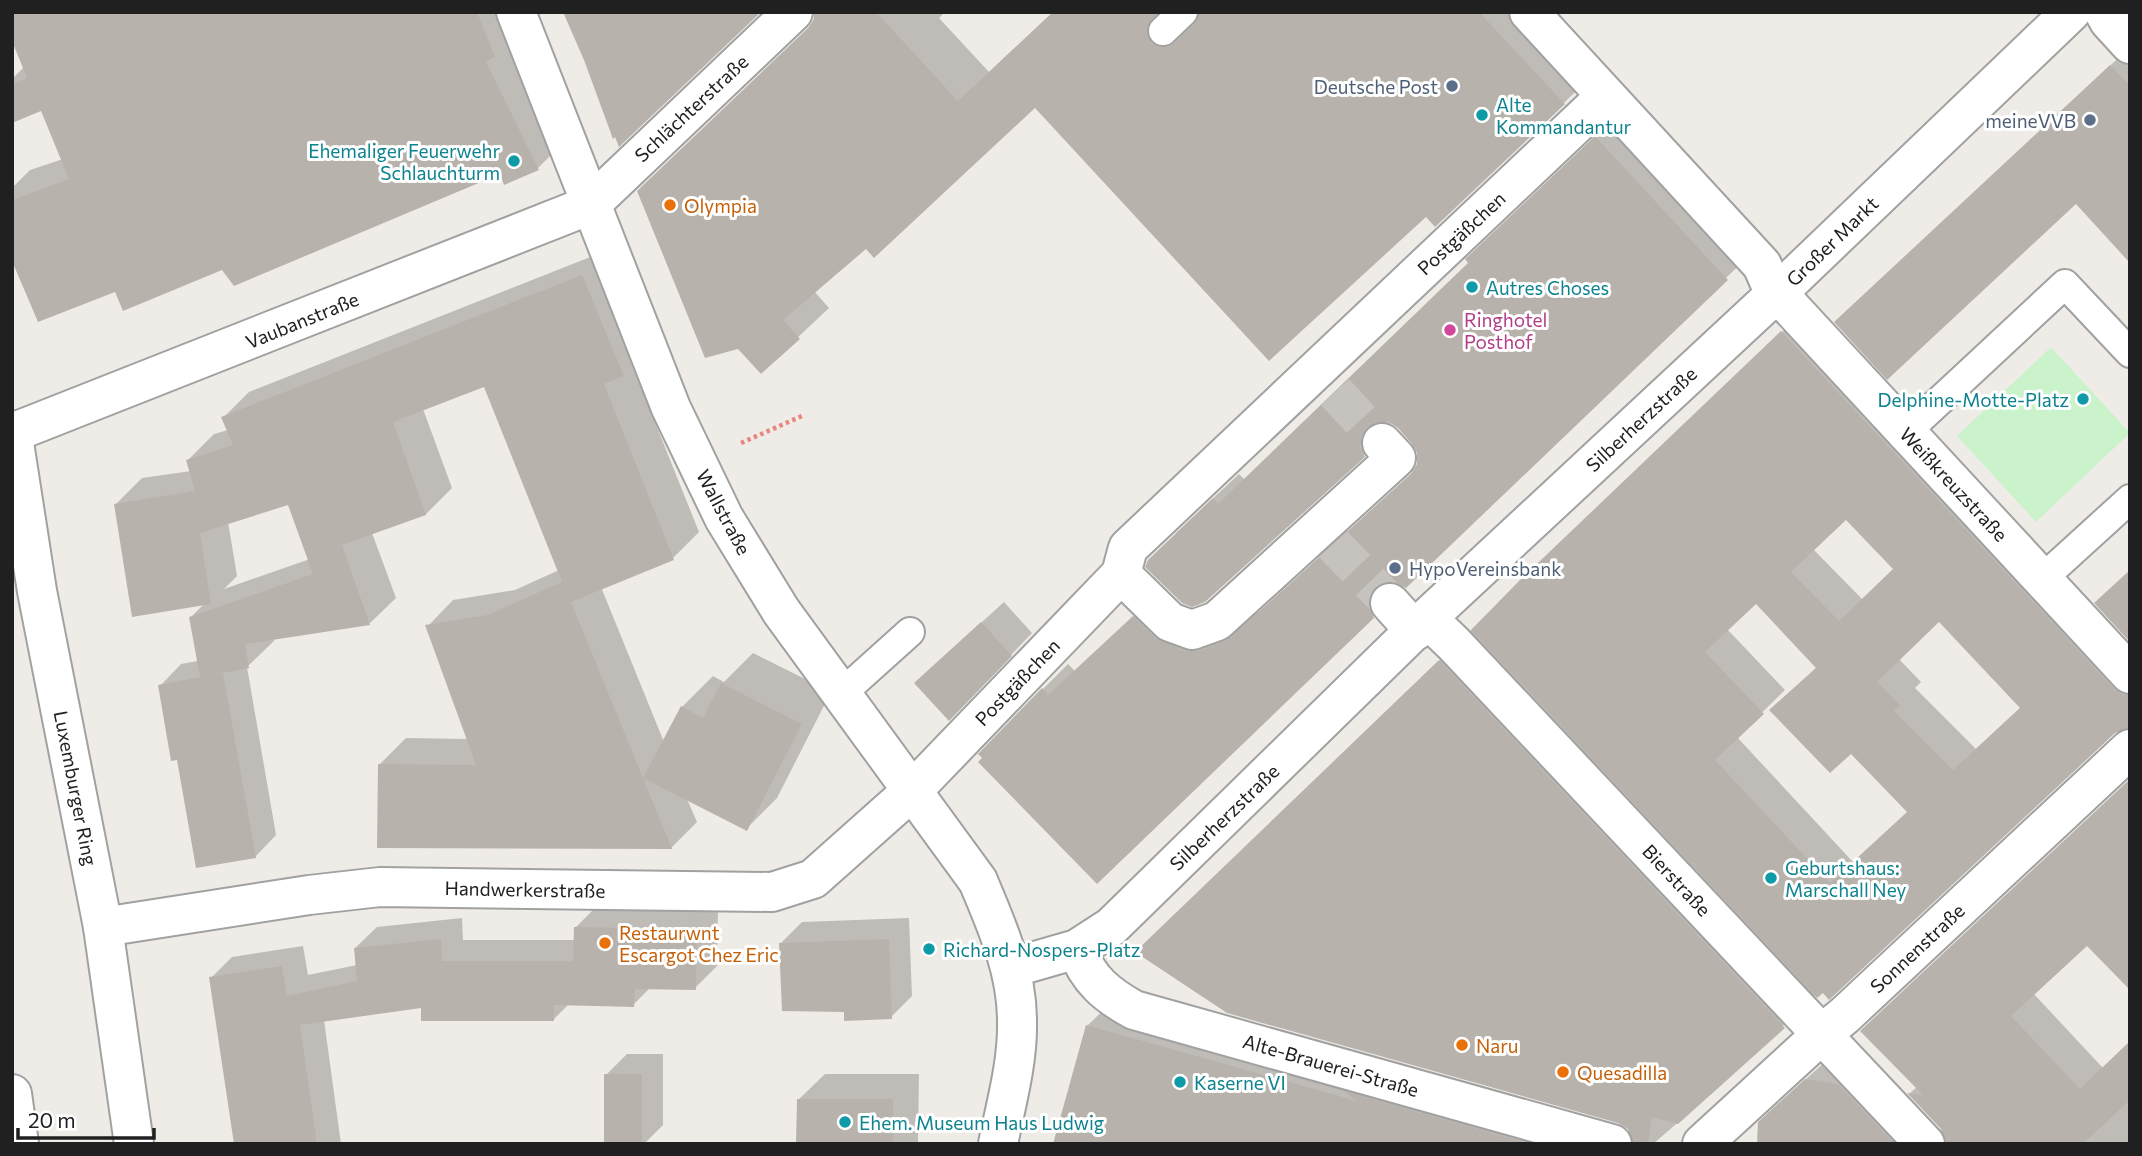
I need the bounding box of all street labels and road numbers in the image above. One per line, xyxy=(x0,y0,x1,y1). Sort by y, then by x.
street label: Schlächterstraße xyxy=(630,50,752,166)
street label: Postgäßchen xyxy=(1412,186,1510,280)
street label: Großer Markt xyxy=(1781,191,1883,291)
street label: Vaubanstraße xyxy=(242,287,362,353)
street label: Silberherzstraße xyxy=(1581,362,1701,476)
street label: Weißkreuzstraße xyxy=(1895,422,2013,546)
street label: Wallstraße xyxy=(692,465,756,559)
street label: Postgäßchen xyxy=(970,634,1064,730)
street label: Luxemburger Ring xyxy=(50,709,102,867)
street label: Silberherzstraße xyxy=(1165,759,1283,875)
street label: Bierstraße xyxy=(1638,839,1716,921)
street label: Handwerkerstraße xyxy=(444,876,606,902)
street label: Sonnenstraße xyxy=(1865,899,1969,997)
street label: Alte-Brauerei-Straße xyxy=(1241,1029,1421,1101)

